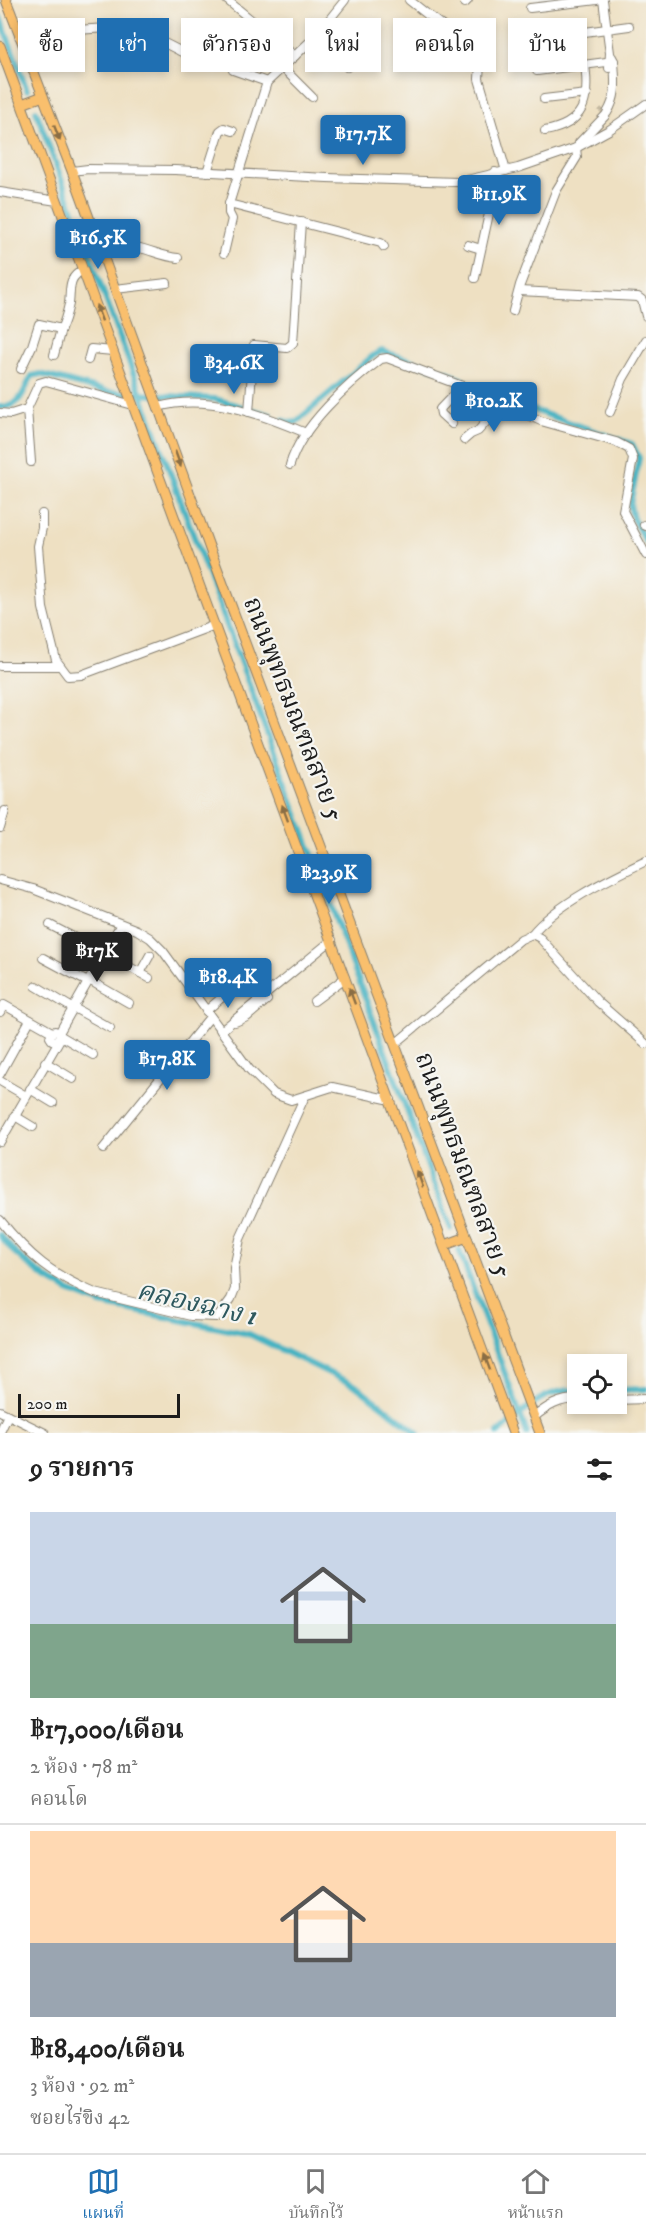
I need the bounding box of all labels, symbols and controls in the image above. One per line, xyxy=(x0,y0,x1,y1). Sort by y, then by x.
chip: ซื้อ xyxy=(18,18,85,72)
chip: เช่า xyxy=(97,18,169,72)
chip: ตัวกรอง xyxy=(181,18,293,72)
chip: ใหม่ xyxy=(305,18,381,72)
chip: คอนโด xyxy=(393,18,496,72)
chip: บ้าน xyxy=(508,18,587,72)
pin: ฿17.7K xyxy=(314,115,412,166)
text: ฿17.7K xyxy=(334,122,392,147)
one-way arrow xyxy=(53,124,63,142)
pin: ฿11.9K xyxy=(450,175,548,226)
text: ฿11.9K xyxy=(472,182,526,207)
pin: ฿16.5K xyxy=(49,219,147,270)
text: ฿16.5K xyxy=(69,226,127,251)
one-way arrow xyxy=(94,304,103,322)
pin: ฿34.6K xyxy=(185,344,283,395)
text: ฿34.6K xyxy=(204,351,264,376)
pin: ฿10.2K xyxy=(445,382,543,433)
text: ฿10.2K xyxy=(465,389,523,414)
one-way arrow xyxy=(173,451,183,469)
street label: ถนนพุทธมณฑลสาย 5 xyxy=(235,592,351,826)
one-way arrow xyxy=(280,804,289,822)
pin: ฿23.9K xyxy=(280,854,378,905)
text: ฿23.9K xyxy=(300,861,358,886)
pin: ฿17K xyxy=(61,932,133,983)
text: ฿17K xyxy=(75,939,119,964)
pin: ฿18.4K xyxy=(179,958,277,1009)
text: ฿18.4K xyxy=(198,965,258,990)
one-way arrow xyxy=(347,987,357,1005)
pin: ฿17.8K xyxy=(118,1040,216,1091)
text: ฿17.8K xyxy=(138,1047,196,1072)
street label: ถนนพุทธมณฑลสาย 5 xyxy=(407,1048,519,1282)
one-way arrow xyxy=(415,1170,424,1188)
water label: คลองฉาง 1 xyxy=(133,1274,261,1334)
one-way arrow xyxy=(482,1353,492,1371)
map controls xyxy=(567,1354,627,1414)
button: locate xyxy=(567,1354,627,1414)
scale bar xyxy=(18,1391,180,1418)
text: 200 m xyxy=(27,1394,68,1414)
text: 9 รายการ xyxy=(30,1452,134,1485)
icon: filters xyxy=(583,1453,616,1486)
icon: home xyxy=(269,1551,377,1659)
text: ฿17,000/เดือน xyxy=(30,1714,184,1747)
text: 2 ห้อง · 78 m² xyxy=(30,1755,137,1780)
text: คอนโด xyxy=(30,1787,88,1812)
icon: home xyxy=(269,1870,377,1978)
text: ฿18,400/เดือน xyxy=(30,2033,185,2066)
text: 3 ห้อง · 92 m² xyxy=(30,2074,134,2099)
text: ซอยไร่ขิง 42 xyxy=(30,2106,129,2131)
tab: แผนที่ xyxy=(82,2165,124,2227)
tab: บันทึกไว้ xyxy=(289,2165,343,2227)
tab: หน้าแรก xyxy=(508,2165,564,2227)

